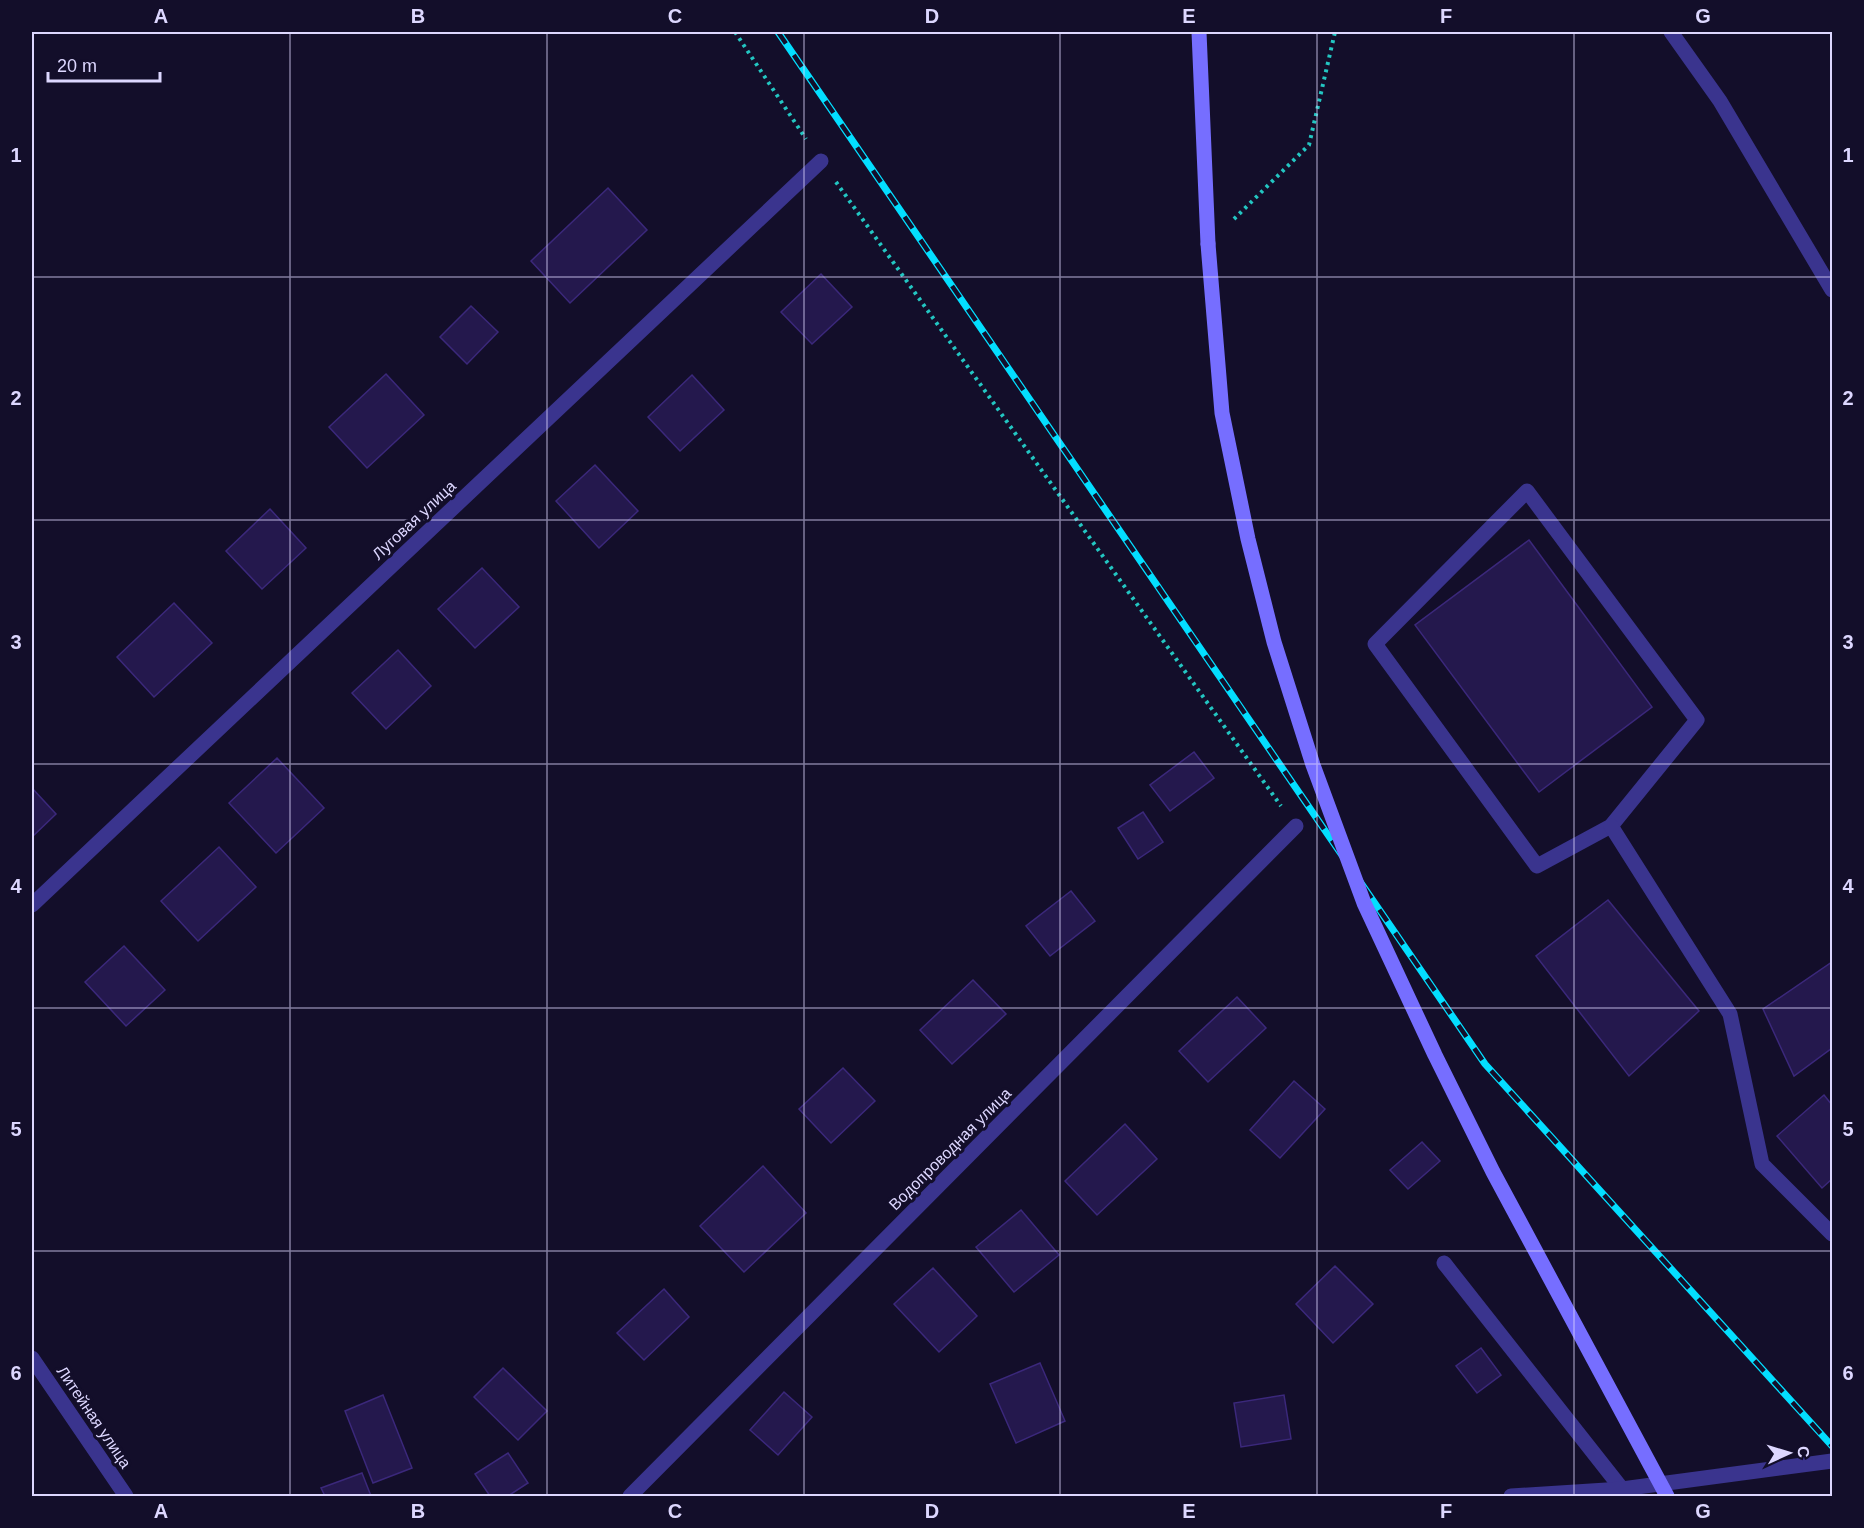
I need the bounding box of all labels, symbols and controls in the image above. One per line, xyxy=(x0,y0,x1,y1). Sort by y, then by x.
text: A xyxy=(154,5,168,27)
text: B xyxy=(411,5,425,27)
text: C xyxy=(668,5,682,27)
text: D xyxy=(925,5,939,27)
text: E xyxy=(1182,5,1196,27)
text: F xyxy=(1440,5,1452,27)
text: G xyxy=(1695,5,1711,27)
scale bar xyxy=(48,45,160,83)
text: 20 m xyxy=(57,56,97,76)
text: 1 xyxy=(10,144,22,166)
text: 1 xyxy=(1842,144,1854,166)
text: 2 xyxy=(10,387,22,409)
text: 2 xyxy=(1842,387,1854,409)
street label: Луговая улица xyxy=(369,477,459,563)
text: 3 xyxy=(10,631,22,653)
text: 3 xyxy=(1842,631,1854,653)
text: 4 xyxy=(10,875,22,897)
text: 4 xyxy=(1842,875,1854,897)
street label: Водопроводная улица xyxy=(886,1085,1014,1213)
text: 5 xyxy=(10,1118,22,1140)
text: 5 xyxy=(1842,1118,1854,1140)
text: 6 xyxy=(10,1362,22,1384)
text: 6 xyxy=(1842,1362,1854,1384)
street label: Литейная улица xyxy=(54,1363,134,1471)
north arrow xyxy=(1759,1423,1819,1483)
text: С xyxy=(1795,1446,1812,1459)
text: A xyxy=(154,1500,168,1522)
text: B xyxy=(411,1500,425,1522)
text: C xyxy=(668,1500,682,1522)
text: D xyxy=(925,1500,939,1522)
text: E xyxy=(1182,1500,1196,1522)
text: F xyxy=(1440,1500,1452,1522)
text: G xyxy=(1695,1500,1711,1522)

